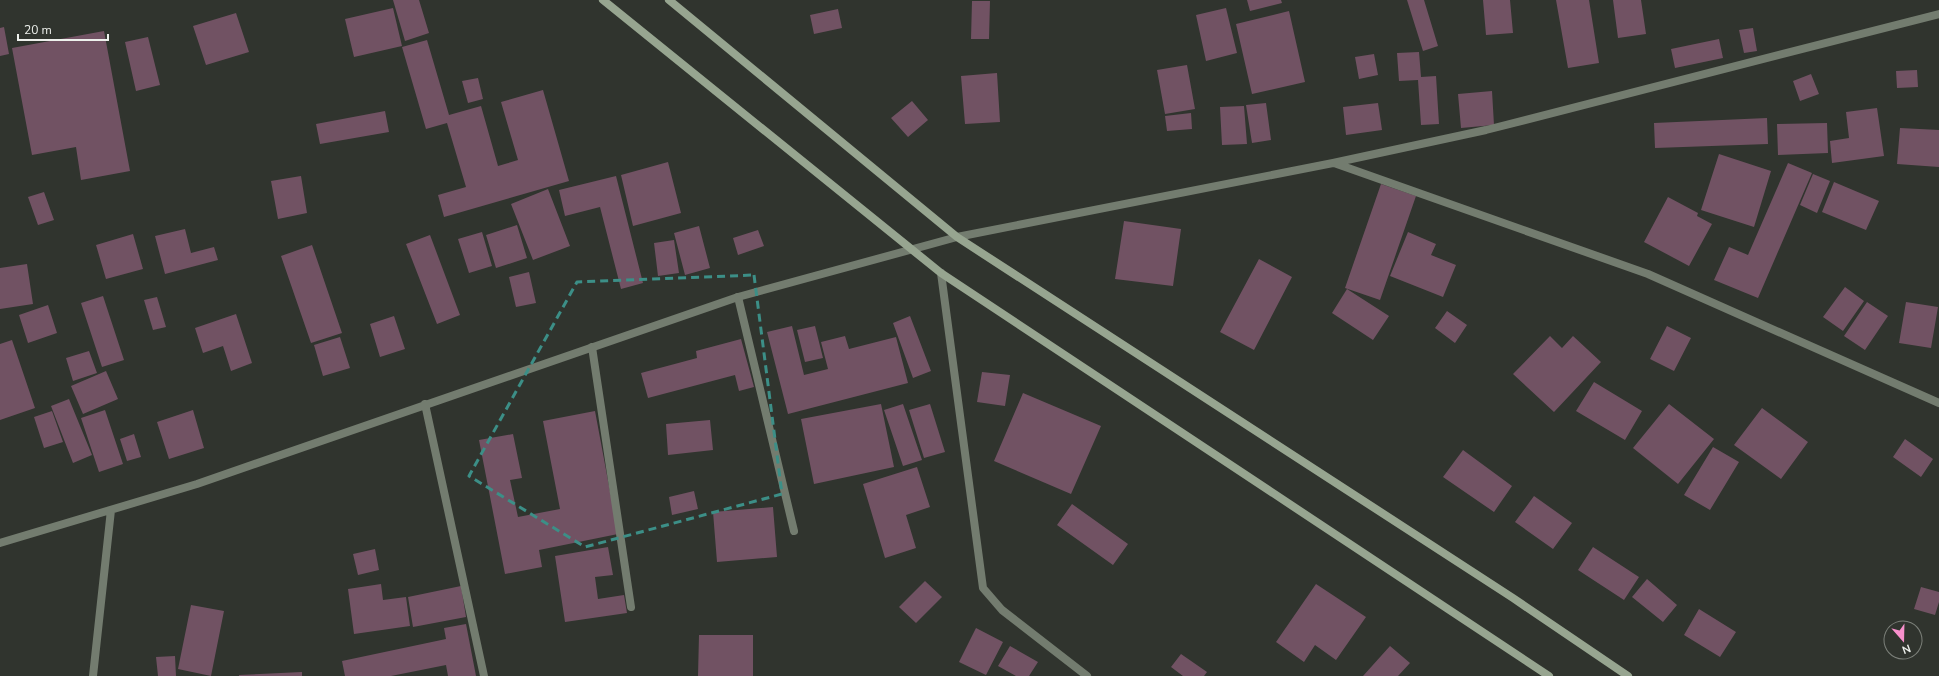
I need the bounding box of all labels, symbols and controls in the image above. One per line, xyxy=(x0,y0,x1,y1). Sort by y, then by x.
scale bar xyxy=(18,16,108,42)
text: 20 m xyxy=(24,22,52,38)
north arrow xyxy=(1883,620,1923,660)
text: N xyxy=(1900,640,1913,657)

